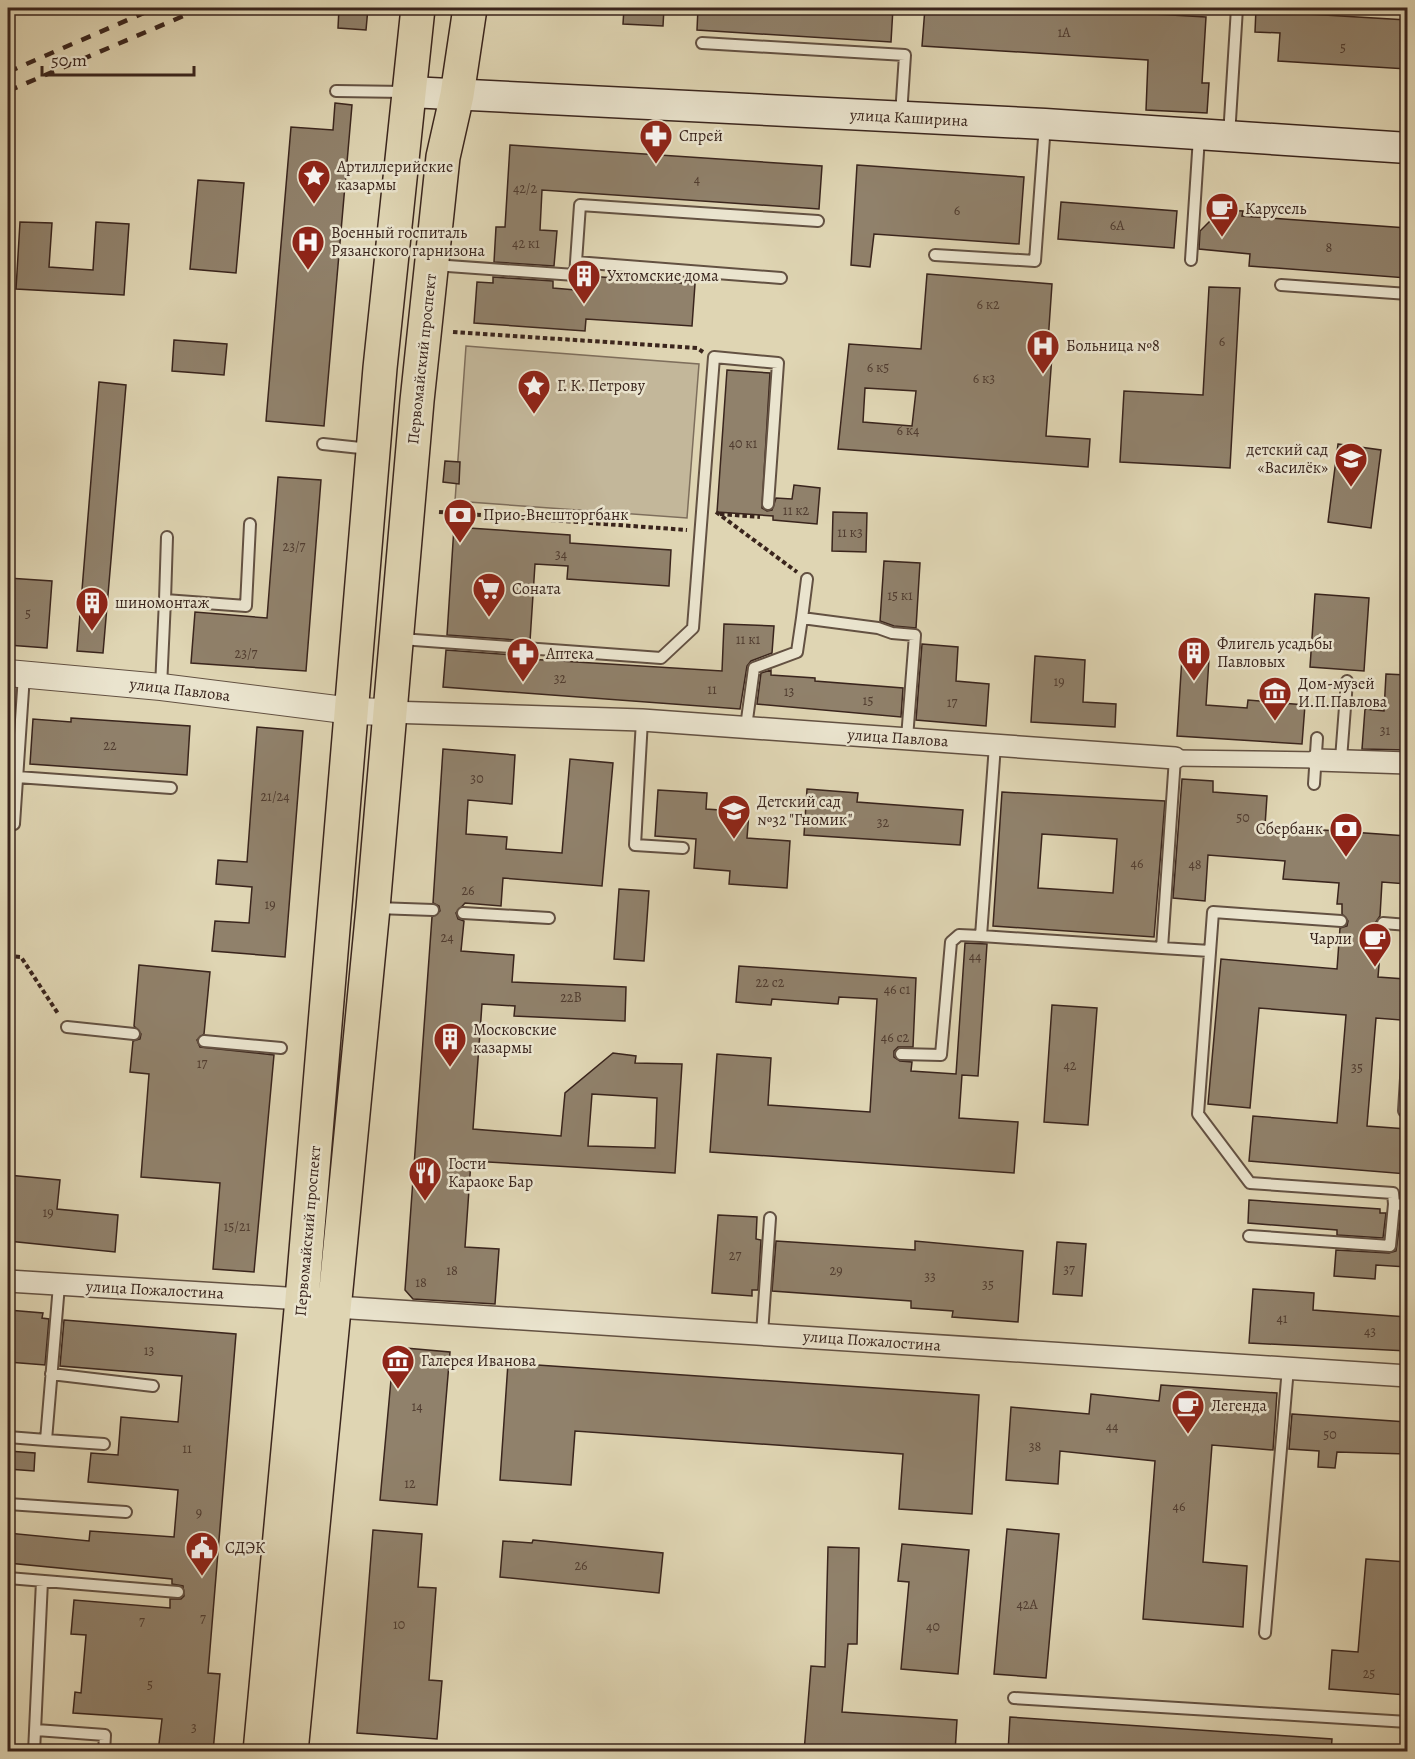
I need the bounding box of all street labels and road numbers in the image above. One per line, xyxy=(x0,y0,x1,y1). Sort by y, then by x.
street label: улица Каширина xyxy=(848,104,969,132)
street label: Первомайский проспект xyxy=(402,273,442,445)
street label: улица Павлова xyxy=(128,673,232,707)
street label: улица Павлова xyxy=(846,723,950,753)
street label: Первомайский проспект xyxy=(290,1145,326,1317)
street label: улица Пожалостина xyxy=(84,1275,225,1305)
street label: улица Пожалостина xyxy=(801,1325,942,1357)

